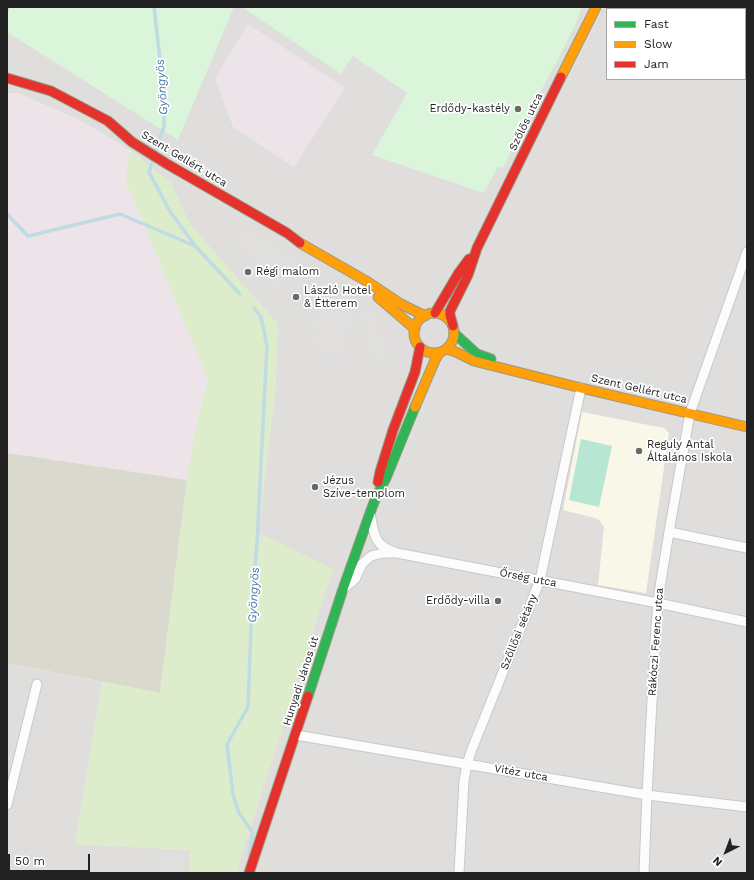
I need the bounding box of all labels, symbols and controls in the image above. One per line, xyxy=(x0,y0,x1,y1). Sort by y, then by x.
legend xyxy=(606,8,746,80)
text: Fast xyxy=(644,17,669,31)
text: Slow xyxy=(644,37,672,51)
text: Jam xyxy=(644,57,669,71)
water label: Gyöngyös xyxy=(153,59,171,115)
street label: Szőlős utca xyxy=(506,91,546,153)
place label: Erdődy-kastély xyxy=(429,102,510,116)
marker: Erdődy-kastély xyxy=(513,104,523,114)
street label: Szent Gellért utca xyxy=(139,128,229,190)
place label: Régi malom xyxy=(256,265,319,279)
marker: Régi malom xyxy=(243,267,253,277)
place label: László Hotel & Étterem xyxy=(304,284,371,310)
marker: László Hotel & Étterem xyxy=(291,292,301,302)
street label: Szent Gellért utca xyxy=(590,372,688,406)
place label: Reguly Antal Általános Iskola xyxy=(647,438,732,464)
marker: Reguly Antal Általános Iskola xyxy=(634,446,644,456)
place label: Jézus Szíve-templom xyxy=(323,474,405,500)
marker: Jézus Szíve-templom xyxy=(310,482,320,492)
street label: Őrség utca xyxy=(498,566,558,590)
water label: Gyöngyös xyxy=(245,567,263,623)
street label: Rákóczi Ferenc utca xyxy=(646,587,666,697)
street label: Szőllősi sétány xyxy=(498,592,540,672)
place label: Erdődy-villa xyxy=(426,594,490,608)
marker: Erdődy-villa xyxy=(493,596,503,606)
street label: Hunyadi János út xyxy=(280,635,322,727)
street label: Vitéz utca xyxy=(493,762,549,784)
north arrow xyxy=(706,832,746,872)
scale bar xyxy=(10,846,92,872)
text: 50 m xyxy=(15,854,45,868)
text: N xyxy=(710,854,725,869)

